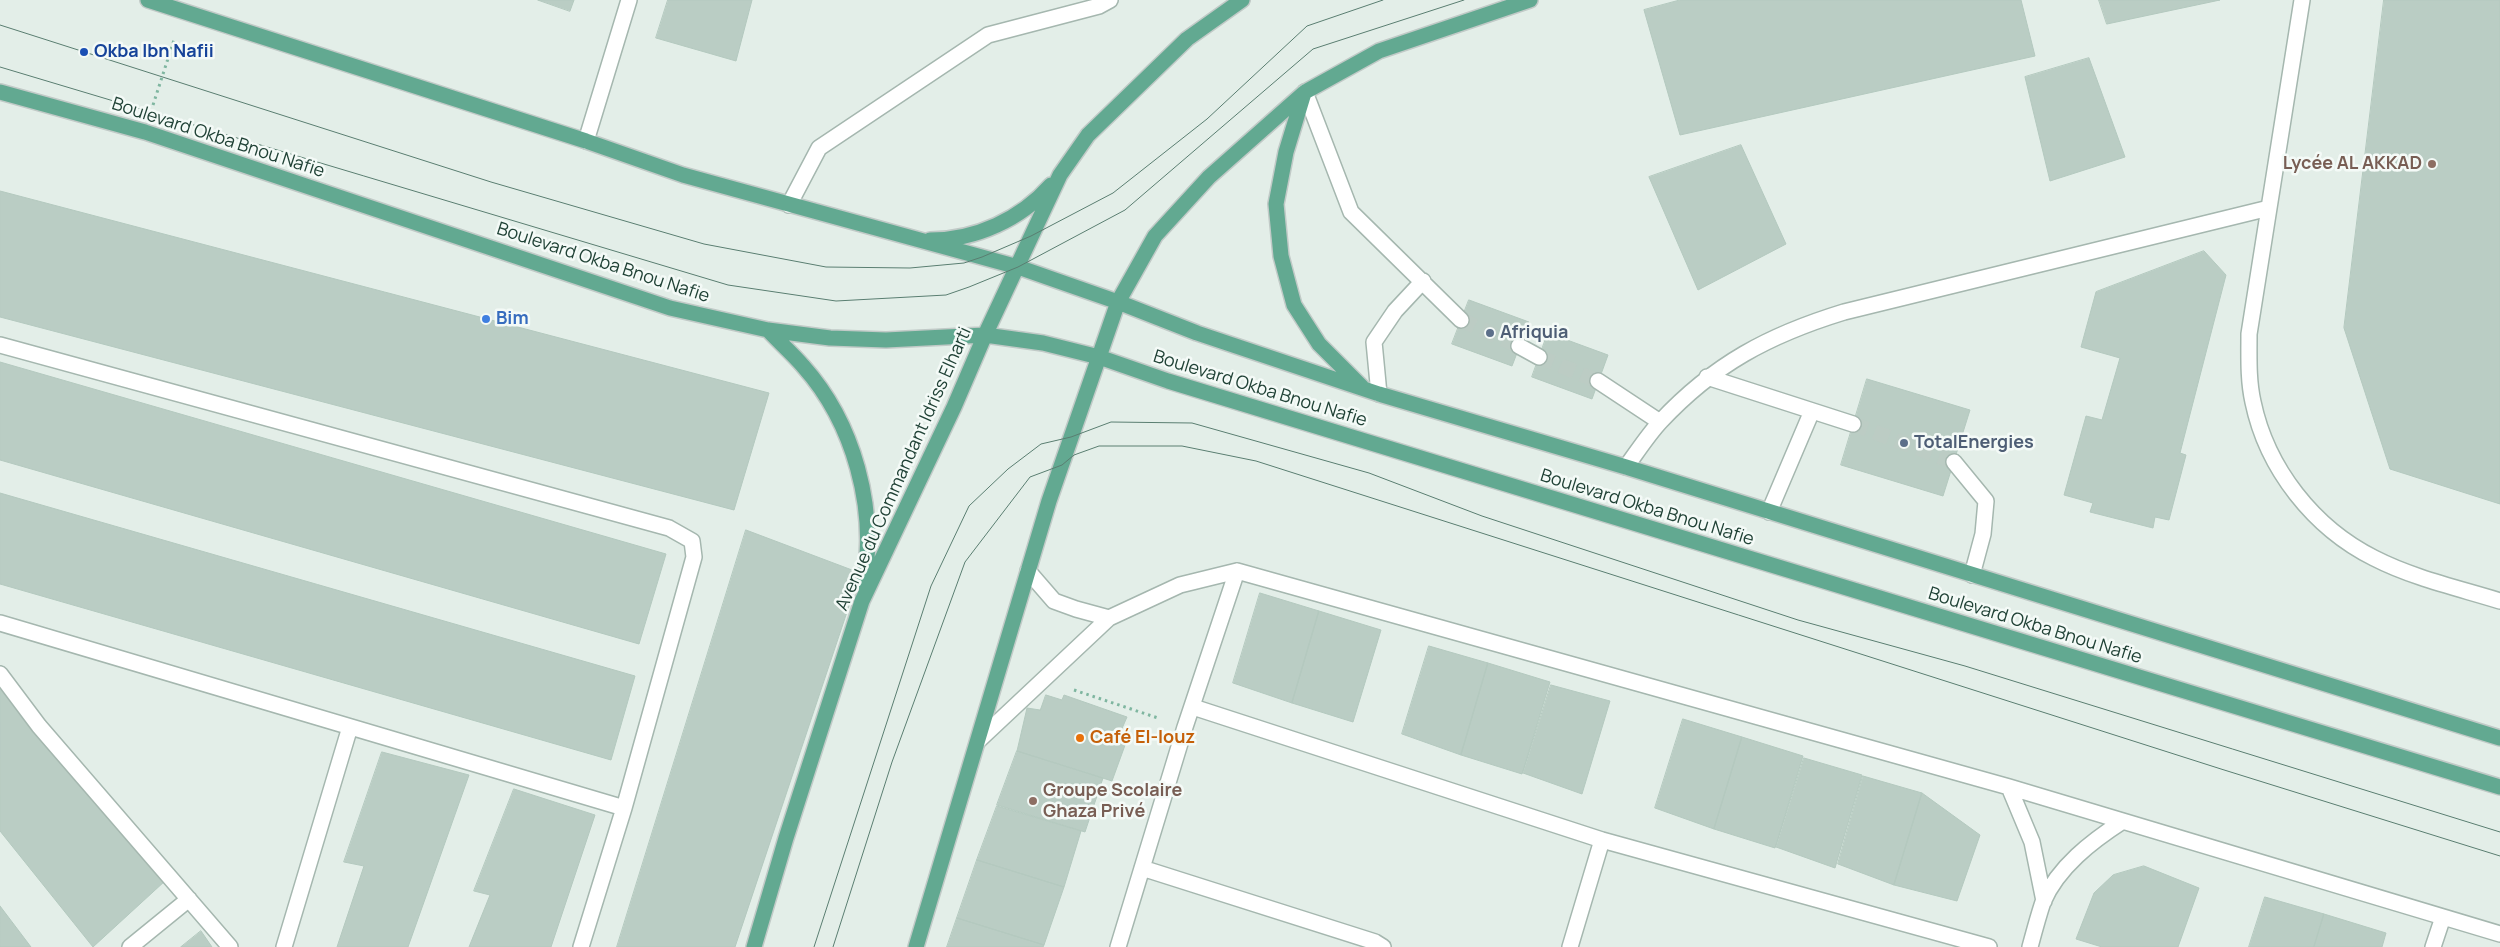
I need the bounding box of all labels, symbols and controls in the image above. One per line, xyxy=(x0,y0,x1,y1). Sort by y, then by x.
place label: Okba Ibn Nafii xyxy=(94,41,214,63)
marker: Okba Ibn Nafii xyxy=(78,46,90,58)
street label: Boulevard Okba Bnou Nafie xyxy=(109,93,327,183)
place label: Lycée AL AKKAD xyxy=(2283,153,2422,175)
marker: Lycée AL AKKAD xyxy=(2426,158,2438,170)
street label: Boulevard Okba Bnou Nafie xyxy=(494,218,712,308)
place label: Bim xyxy=(496,308,529,330)
marker: Bim xyxy=(480,313,492,325)
place label: Afriquia xyxy=(1500,322,1568,344)
street label: Avenue du Commandant Idriss Elharti xyxy=(831,324,977,614)
marker: Afriquia xyxy=(1484,327,1496,339)
street label: Boulevard Okba Bnou Nafie xyxy=(1150,346,1370,432)
place label: TotalEnergies xyxy=(1914,432,2034,454)
marker: TotalEnergies xyxy=(1898,437,1910,449)
street label: Boulevard Okba Bnou Nafie xyxy=(1537,465,1757,551)
street label: Boulevard Okba Bnou Nafie xyxy=(1925,583,2145,669)
place label: Café El-louz xyxy=(1090,727,1195,749)
marker: Café El-louz xyxy=(1074,732,1086,744)
place label: Groupe Scolaire Ghaza Privé xyxy=(1043,780,1182,822)
marker: Groupe Scolaire Ghaza Privé xyxy=(1027,795,1039,807)

